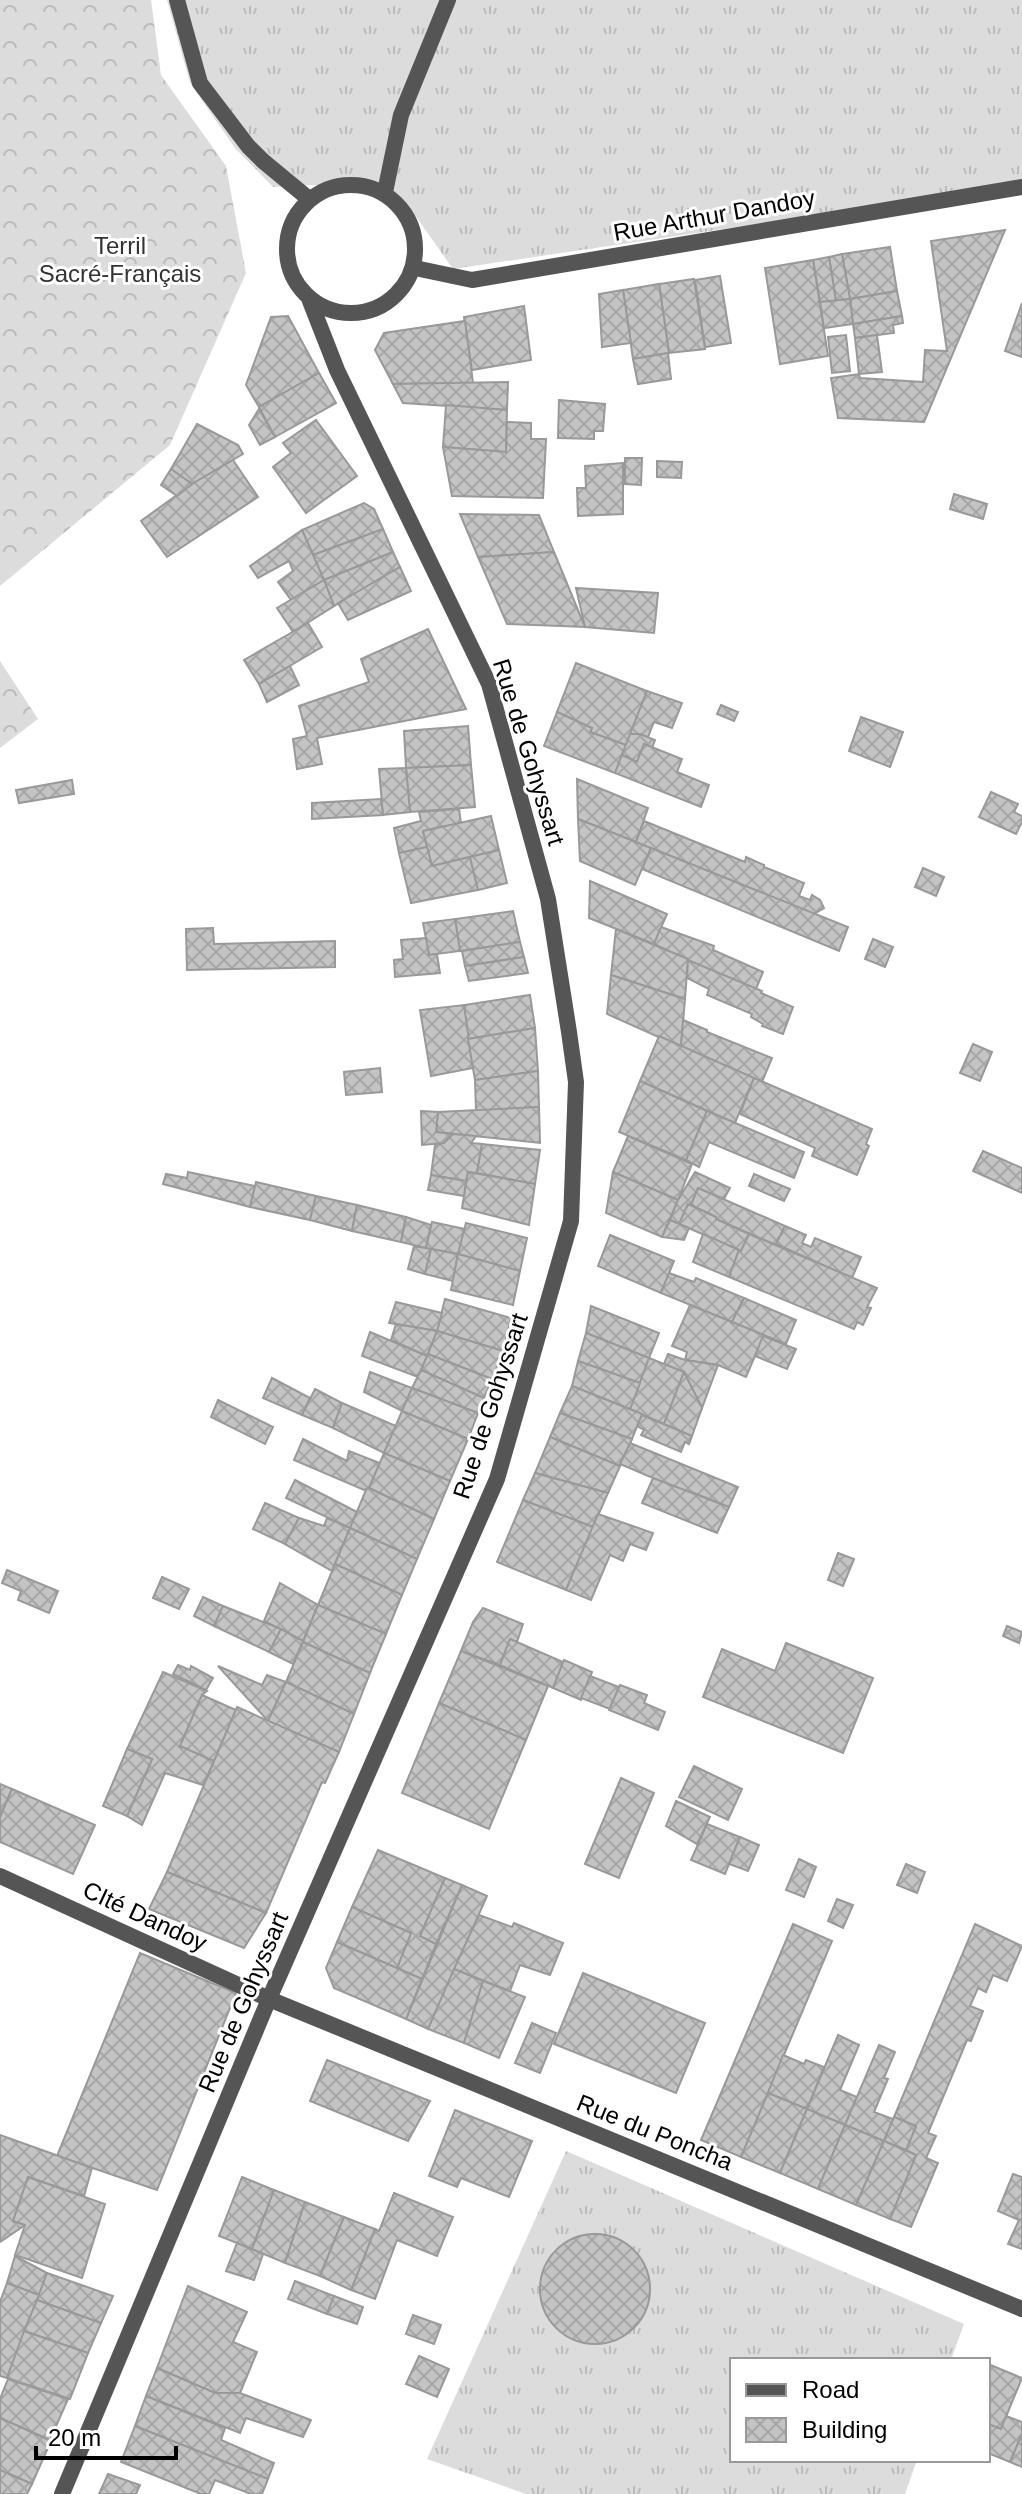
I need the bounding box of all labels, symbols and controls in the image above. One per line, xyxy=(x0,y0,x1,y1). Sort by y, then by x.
street label: Rue Arthur Dandoy xyxy=(611,184,817,246)
park label: Terril Sacré-Français xyxy=(39,232,201,287)
street label: Rue de Gohyssart xyxy=(488,656,570,849)
street label: Rue de Gohyssart xyxy=(447,1310,533,1502)
street label: CIté Dandoy xyxy=(79,1876,211,1956)
street label: Rue de Gohyssart xyxy=(193,1907,293,2096)
street label: Rue du Poncha xyxy=(573,2088,737,2176)
legend xyxy=(730,2358,990,2462)
text: Road xyxy=(802,2376,859,2403)
scale bar xyxy=(36,2410,176,2460)
text: Building xyxy=(802,2416,887,2443)
text: 20 m xyxy=(48,2424,101,2451)

